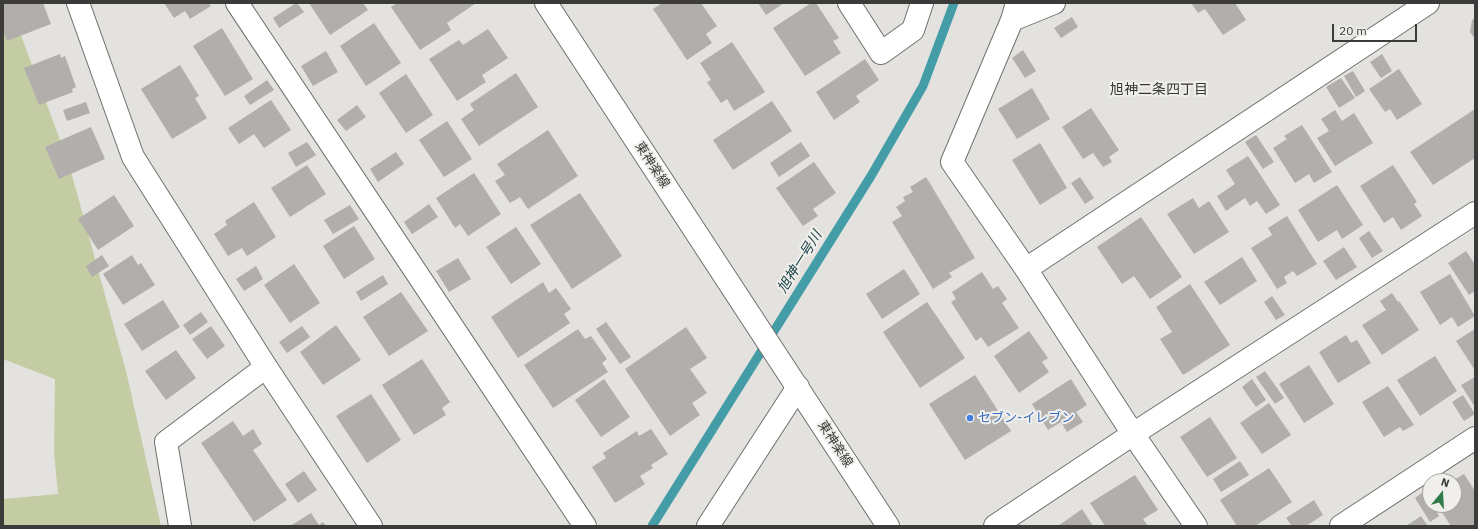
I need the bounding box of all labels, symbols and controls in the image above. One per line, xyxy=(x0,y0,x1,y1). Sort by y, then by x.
scale bar xyxy=(1334,16,1419,42)
text: 20 m xyxy=(1339,23,1367,38)
district label: 旭神二条四丁目 xyxy=(1110,82,1208,98)
street label: 東神楽線 xyxy=(631,139,673,191)
water label: 旭神一号川 xyxy=(774,228,826,296)
place label: セブン-イレブン xyxy=(978,410,1074,426)
marker: セブン-イレブン xyxy=(965,413,975,423)
street label: 東神楽線 xyxy=(814,418,856,470)
north arrow xyxy=(1422,473,1462,513)
text: N xyxy=(1439,475,1451,490)

